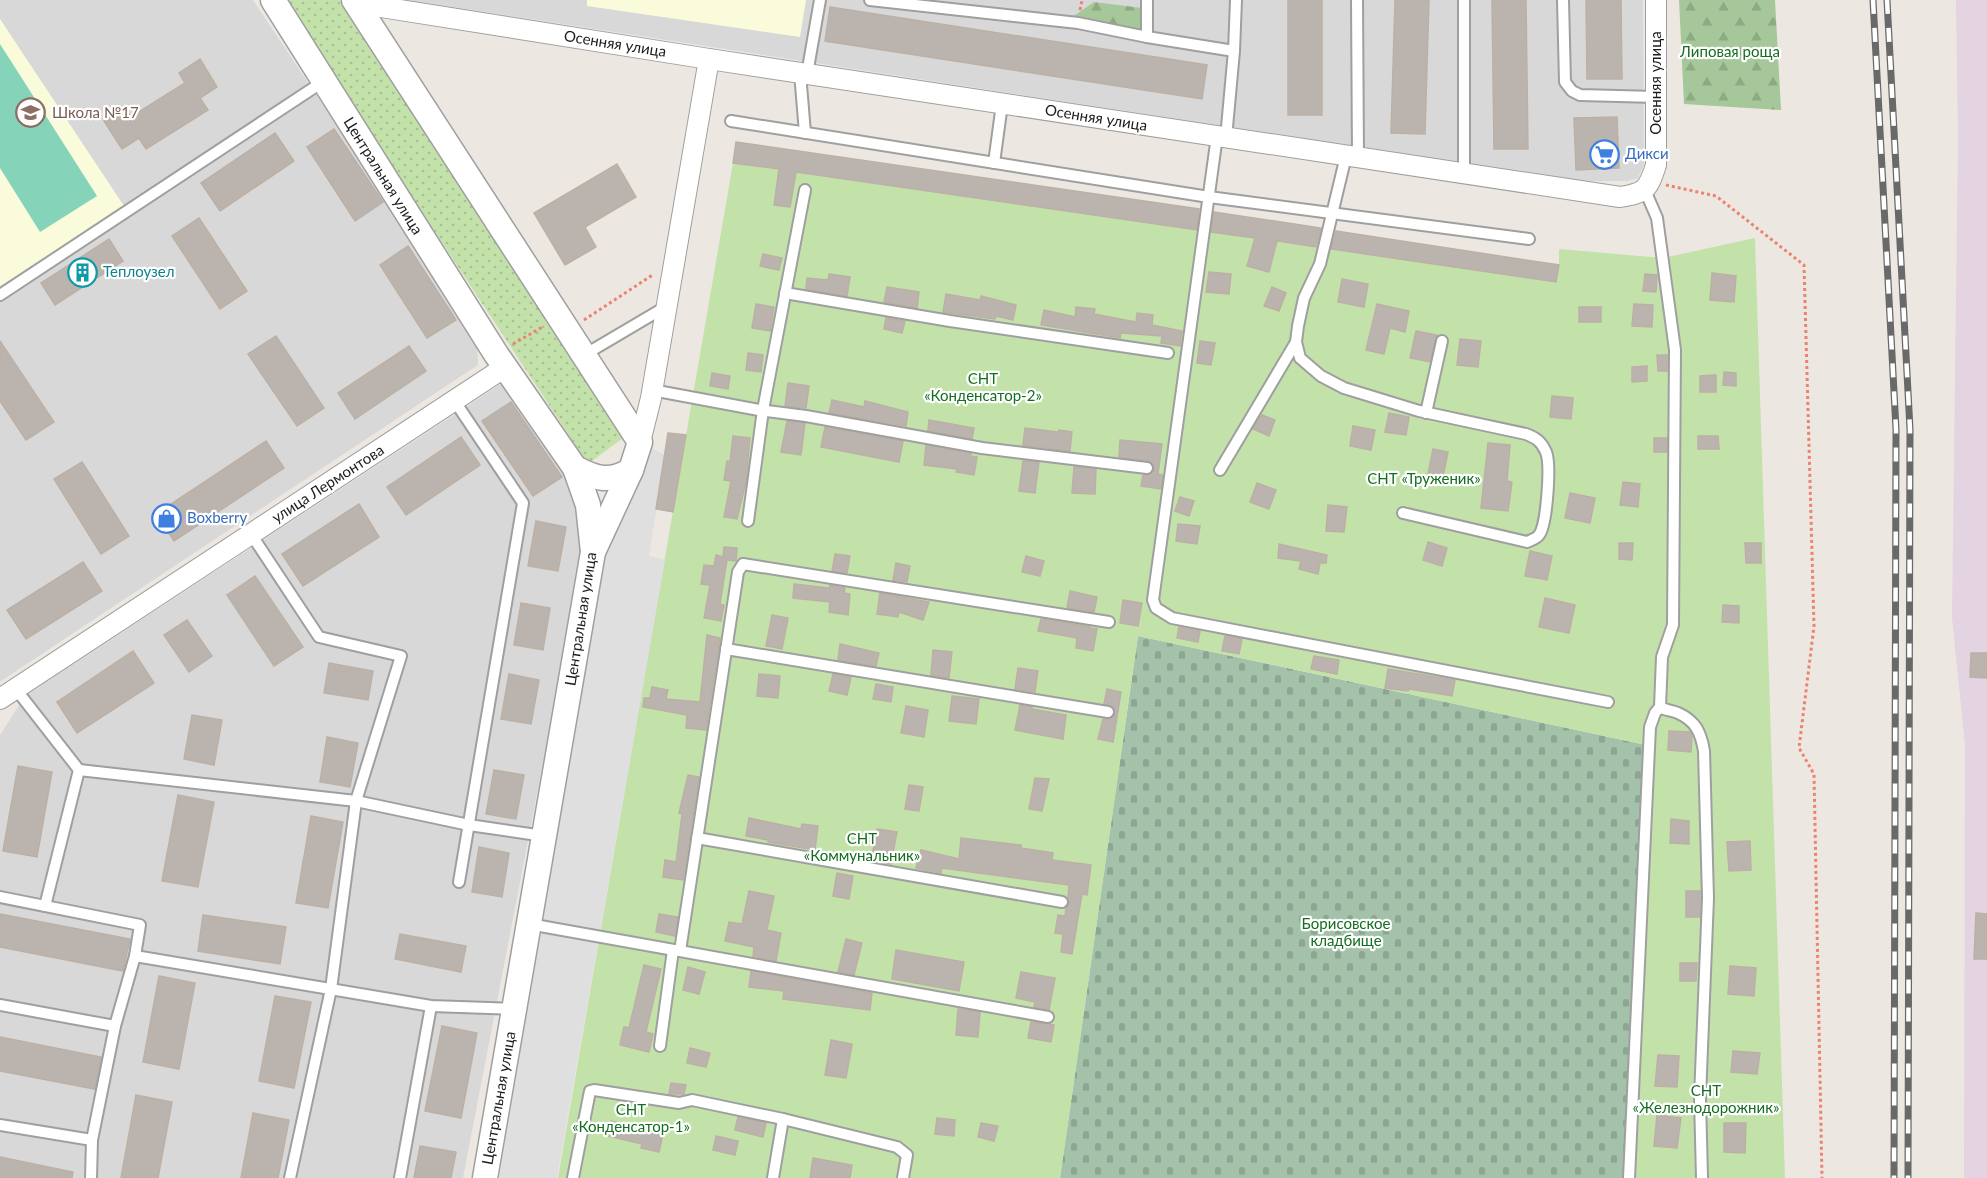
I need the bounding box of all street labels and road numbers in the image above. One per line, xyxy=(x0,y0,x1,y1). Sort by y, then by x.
street label: Осенняя улица xyxy=(563,26,668,60)
street label: Осенняя улица xyxy=(1646,31,1664,135)
street label: Осенняя улица xyxy=(1044,100,1149,134)
street label: Центральная улица xyxy=(340,113,427,238)
street label: улица Лермонтова xyxy=(268,440,387,526)
street label: Центральная улица xyxy=(561,551,599,687)
street label: Центральная улица xyxy=(477,1030,519,1166)

